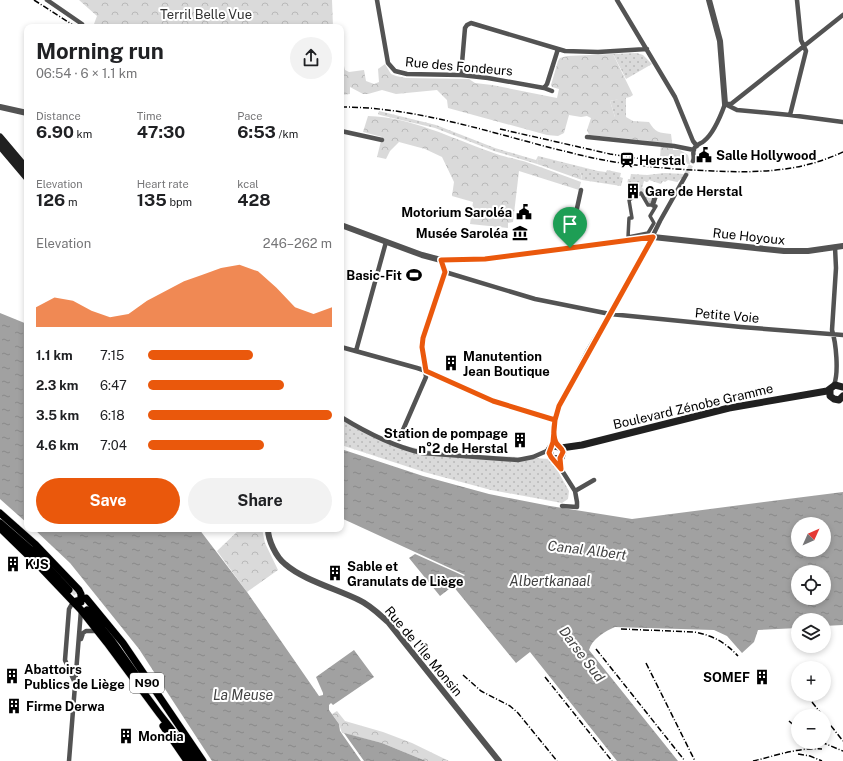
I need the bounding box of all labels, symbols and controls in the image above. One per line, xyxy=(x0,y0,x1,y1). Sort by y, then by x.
park label: Terril Belle Vue xyxy=(160,7,252,22)
button: share xyxy=(290,37,332,79)
text: Morning run xyxy=(36,38,164,64)
street label: Rue des Fondeurs xyxy=(405,54,513,79)
text: 06:54 · 6 × 1.1 km xyxy=(36,66,137,81)
text: Distance xyxy=(36,110,81,122)
text: Time xyxy=(137,110,162,122)
text: Pace xyxy=(237,110,262,122)
text: 6.90 xyxy=(36,122,74,142)
text: 47:30 xyxy=(137,122,185,142)
text: 6:53 xyxy=(237,122,276,142)
text: km xyxy=(74,128,92,140)
text: /km xyxy=(276,128,298,140)
public building icon: Salle Hollywood xyxy=(695,146,713,164)
place label: Salle Hollywood xyxy=(716,148,817,163)
station icon: Herstal xyxy=(618,151,636,169)
place label: Herstal xyxy=(639,153,686,168)
text: Elevation xyxy=(36,178,83,190)
text: Heart rate xyxy=(137,178,189,190)
text: kcal xyxy=(237,178,259,190)
building icon: Gare de Herstal xyxy=(624,182,642,200)
place label: Gare de Herstal xyxy=(645,184,743,199)
text: 126 xyxy=(36,190,65,210)
text: 135 xyxy=(137,190,167,210)
text: 428 xyxy=(237,190,271,210)
text: m xyxy=(65,196,78,208)
text: bpm xyxy=(167,196,192,208)
public building icon: Motorium Saroléa xyxy=(515,203,533,221)
place label: Motorium Saroléa xyxy=(401,205,512,220)
pin xyxy=(553,207,587,248)
icon: arrive xyxy=(559,213,581,235)
museum icon: Musée Saroléa xyxy=(511,224,529,242)
street label: Rue Hoyoux xyxy=(712,225,786,248)
place label: Musée Saroléa xyxy=(416,226,508,241)
text: Elevation xyxy=(36,236,91,251)
text: 246–262 m xyxy=(263,236,332,251)
sports icon: Basic-Fit xyxy=(405,266,423,284)
place label: Basic-Fit xyxy=(346,268,402,283)
street label: Petite Voie xyxy=(694,305,760,326)
text: 1.1 km xyxy=(36,348,73,363)
text: 7:15 xyxy=(100,348,124,363)
place label: Manutention Jean Boutique xyxy=(463,349,550,379)
building icon: Manutention Jean Boutique xyxy=(442,354,460,372)
text: 2.3 km xyxy=(36,378,79,393)
text: 6:47 xyxy=(100,378,127,393)
street label: Boulevard Zénobe Gramme xyxy=(612,381,775,432)
text: 3.5 km xyxy=(36,408,79,423)
text: 6:18 xyxy=(100,408,125,423)
place label: Station de pompage n°2 de Herstal xyxy=(384,426,508,456)
building icon: Station de pompage n°2 de Herstal xyxy=(511,431,529,449)
text: 4.6 km xyxy=(36,438,79,453)
text: 7:04 xyxy=(100,438,127,453)
button: Save xyxy=(36,478,180,524)
button: Share xyxy=(188,478,332,524)
north arrow xyxy=(791,517,831,557)
map controls xyxy=(791,517,831,749)
water label: Canal Albert xyxy=(547,537,628,563)
building icon: KJS xyxy=(4,555,22,573)
place label: KJS xyxy=(25,557,49,572)
place label: Sable et Granulats de Liège xyxy=(347,559,463,589)
building icon: Sable et Granulats de Liège xyxy=(326,564,344,582)
button: locate xyxy=(791,565,831,605)
water label: Albertkanaal xyxy=(509,573,591,589)
street label: Rue de l'Île Monsin xyxy=(382,603,466,699)
button: layers xyxy=(791,613,831,653)
water label: Darse Sud xyxy=(556,623,608,685)
button: + xyxy=(791,661,831,701)
place label: Abattoirs Publics de Liège xyxy=(24,662,125,692)
building icon: Abattoirs Publics de Liège xyxy=(3,667,21,685)
building icon: SOMEF xyxy=(753,668,771,686)
place label: SOMEF xyxy=(703,670,750,685)
road number: N90 xyxy=(130,673,164,693)
water label: La Meuse xyxy=(213,687,273,703)
building icon: Firme Derwa xyxy=(5,697,23,715)
place label: Firme Derwa xyxy=(26,699,105,714)
button: − xyxy=(791,709,831,749)
building icon: Mondia xyxy=(117,727,135,745)
place label: Mondia xyxy=(138,729,184,744)

